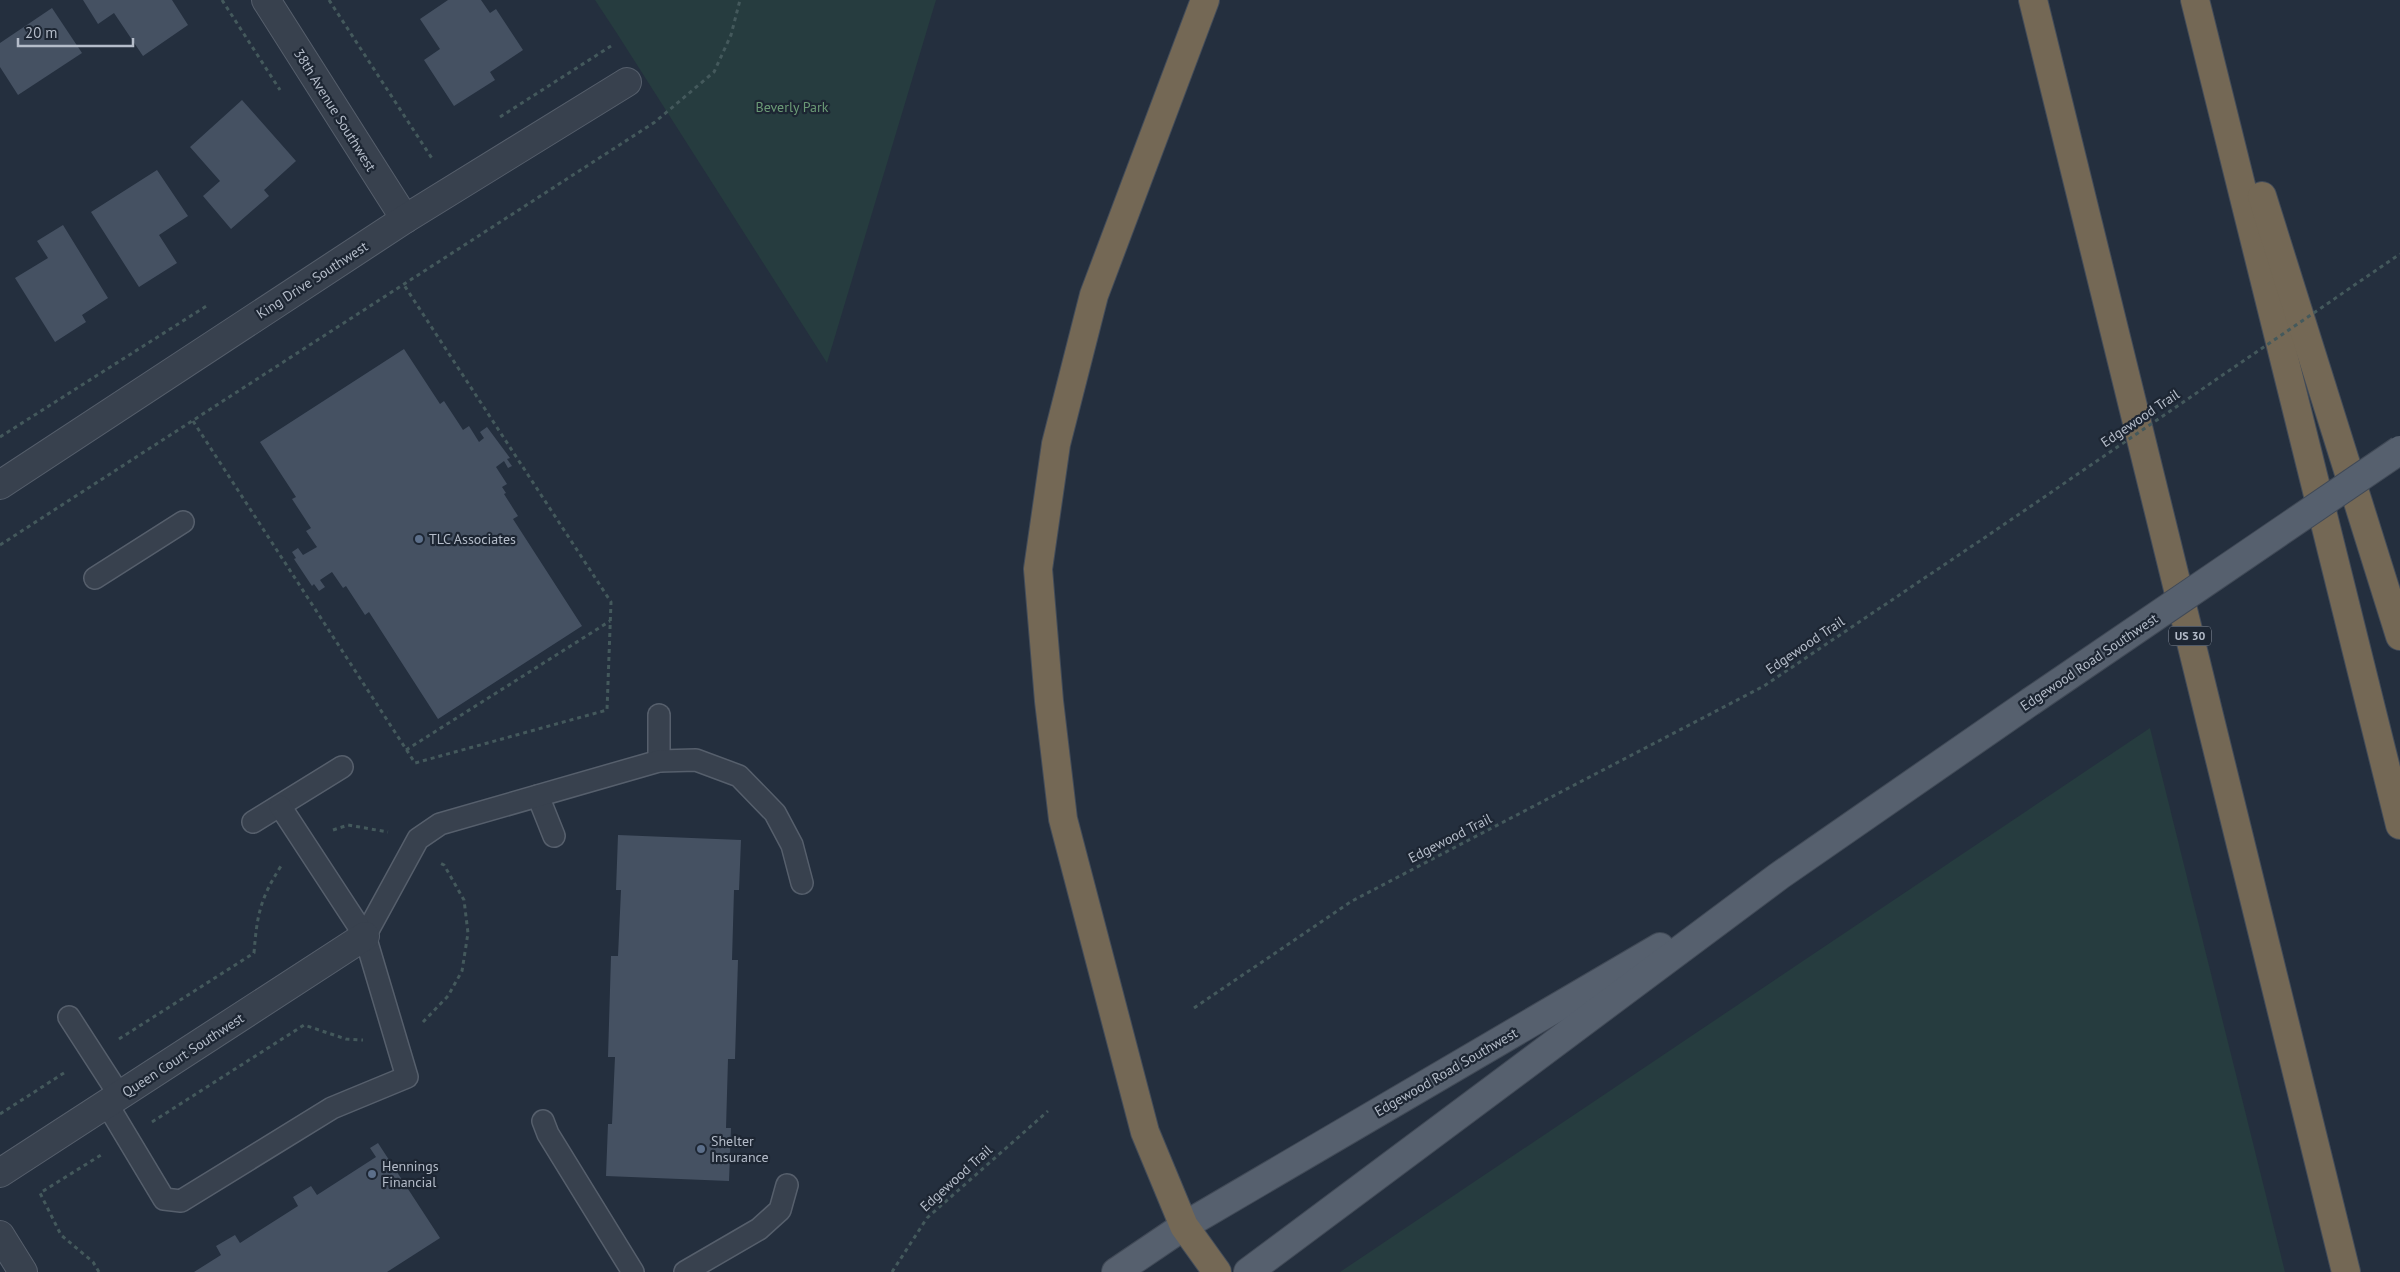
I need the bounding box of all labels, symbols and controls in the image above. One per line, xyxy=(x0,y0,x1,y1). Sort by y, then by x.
scale bar xyxy=(18,15,132,47)
text: 20 m xyxy=(25,23,58,42)
street label: 38th Avenue Southwest xyxy=(290,45,380,175)
park label: Beverly Park xyxy=(755,98,829,116)
street label: King Drive Southwest xyxy=(253,237,371,323)
street label: Edgewood Trail xyxy=(2097,385,2183,451)
place label: TLC Associates xyxy=(429,530,516,548)
marker: TLC Associates xyxy=(413,533,425,545)
street label: Edgewood Road Southwest xyxy=(2017,609,2161,715)
street label: Edgewood Trail xyxy=(1762,612,1848,678)
road number: US 30 xyxy=(2169,626,2211,646)
street label: Edgewood Trail xyxy=(1405,809,1495,867)
street label: Queen Court Southwest xyxy=(119,1009,247,1101)
street label: Edgewood Road Southwest xyxy=(1371,1024,1521,1120)
place label: Shelter Insurance xyxy=(711,1132,769,1166)
street label: Edgewood Trail xyxy=(916,1141,996,1215)
marker: Shelter Insurance xyxy=(695,1143,707,1155)
place label: Hennings Financial xyxy=(382,1157,439,1191)
marker: Hennings Financial xyxy=(366,1168,378,1180)

